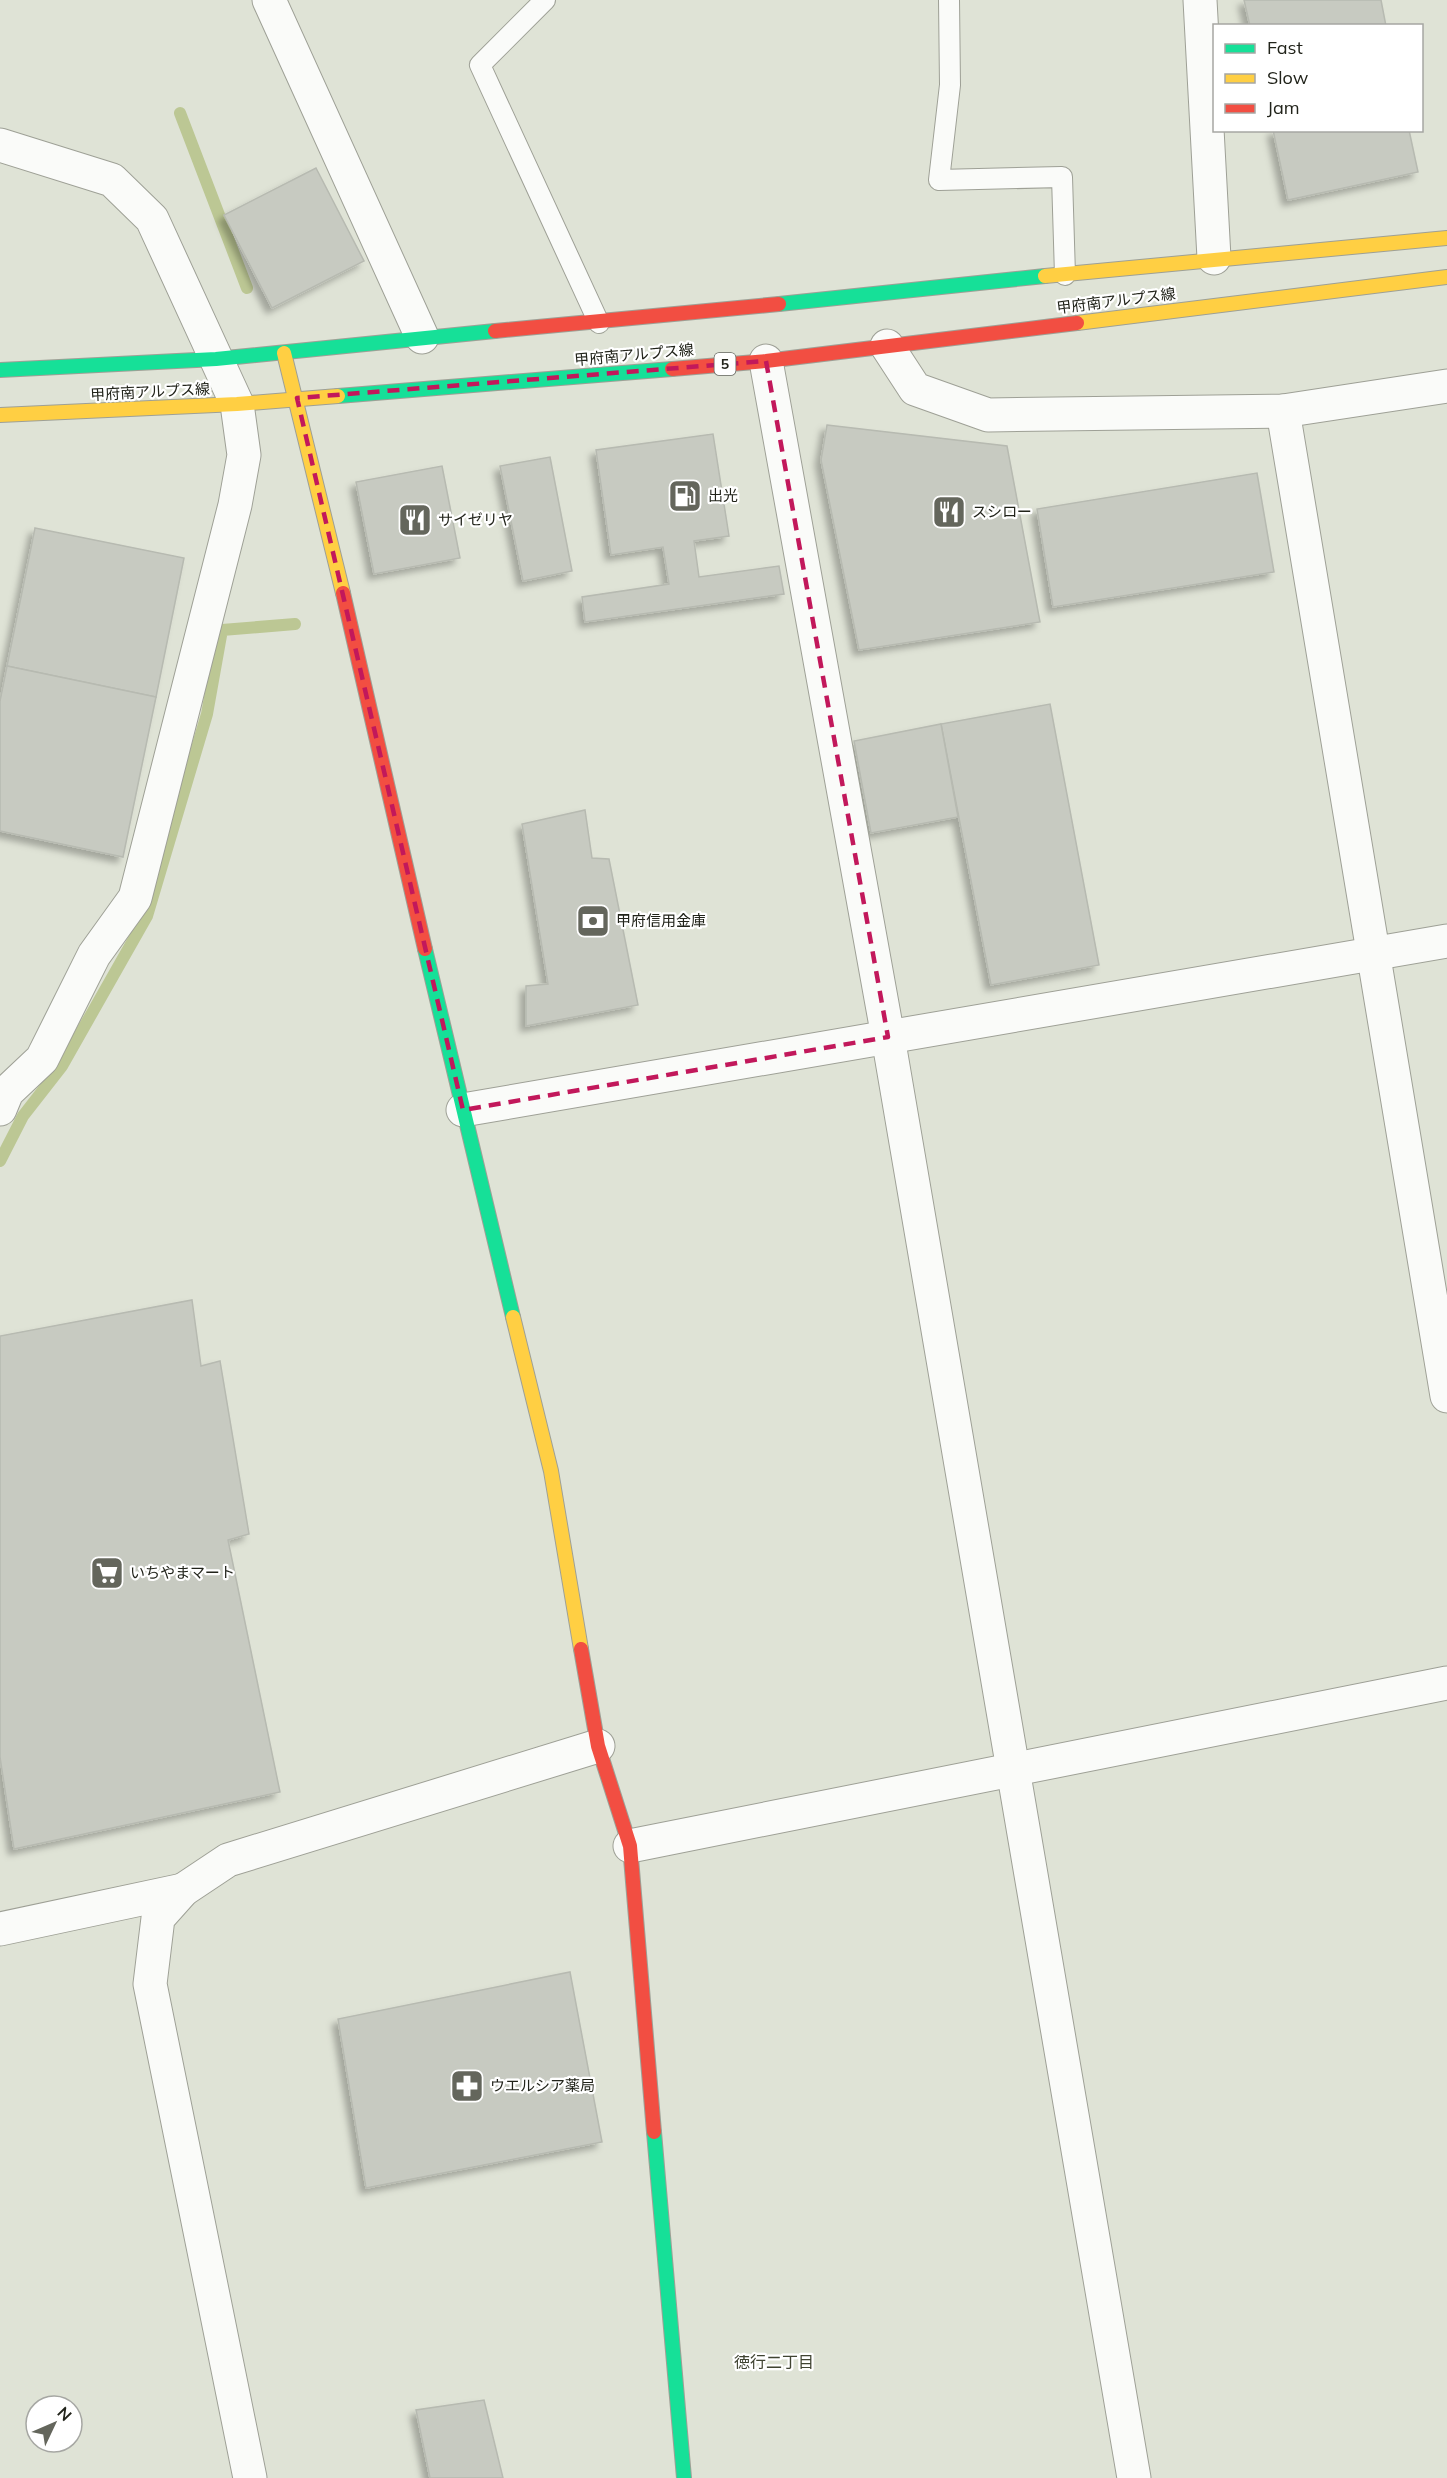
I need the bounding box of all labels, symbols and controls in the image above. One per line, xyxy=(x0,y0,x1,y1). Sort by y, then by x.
legend xyxy=(1213,24,1423,132)
text: Fast xyxy=(1267,36,1303,59)
text: Slow xyxy=(1267,66,1309,89)
text: Jam xyxy=(1267,96,1300,119)
street label: 甲府南アルプス線 xyxy=(1055,284,1177,317)
street label: 甲府南アルプス線 xyxy=(573,340,694,369)
road number: 5 xyxy=(714,353,736,375)
street label: 甲府南アルプス線 xyxy=(90,379,210,404)
fuel station icon: 出光 xyxy=(667,478,703,514)
place label: 出光 xyxy=(708,486,738,505)
restaurant icon: スシロー xyxy=(931,494,967,530)
restaurant icon: サイゼリヤ xyxy=(397,502,433,538)
place label: スシロー xyxy=(972,502,1032,521)
place label: サイゼリヤ xyxy=(438,510,513,529)
bank icon: 甲府信用金庫 xyxy=(575,903,611,939)
place label: 甲府信用金庫 xyxy=(616,911,706,930)
supermarket icon: いちやまマート xyxy=(89,1555,125,1591)
place label: いちやまマート xyxy=(130,1563,235,1582)
pharmacy icon: ウエルシア薬局 xyxy=(449,2068,485,2104)
place label: ウエルシア薬局 xyxy=(490,2076,595,2095)
district label: 徳行二丁目 xyxy=(734,2352,814,2372)
north arrow xyxy=(24,2394,84,2454)
text: N xyxy=(53,2402,76,2425)

